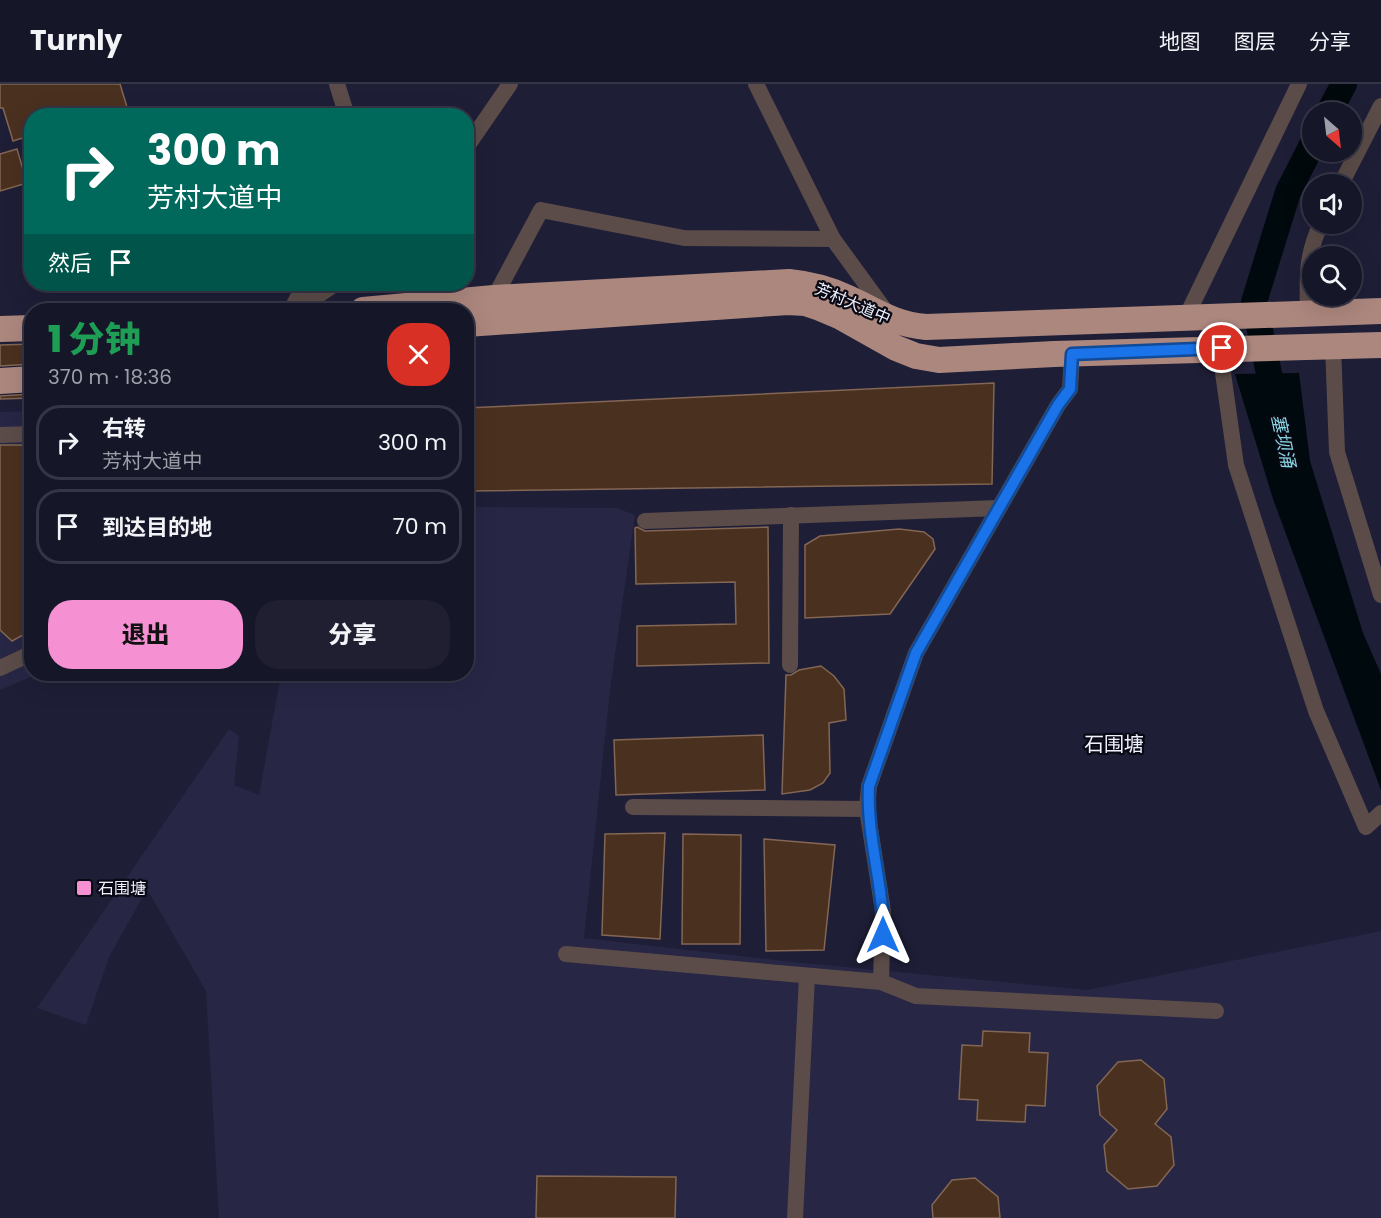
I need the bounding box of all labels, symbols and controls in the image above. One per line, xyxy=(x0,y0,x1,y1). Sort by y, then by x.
text: Turnly xyxy=(30,21,122,60)
text: 地图 xyxy=(1159,27,1201,56)
text: 图层 xyxy=(1234,27,1276,56)
text: 分享 xyxy=(1309,27,1351,56)
north arrow xyxy=(1302,102,1362,162)
map controls xyxy=(1302,102,1362,306)
text: 300 m xyxy=(147,121,281,180)
icon: right xyxy=(48,132,126,210)
button: sound xyxy=(1302,174,1362,234)
text: 芳村大道中 xyxy=(147,179,282,216)
icon: arrive xyxy=(104,246,137,279)
button: search xyxy=(1302,246,1362,306)
text: 然后 xyxy=(48,248,92,279)
street label: 芳村大道中 xyxy=(811,277,894,330)
text: 1 分钟 xyxy=(48,314,141,365)
pin xyxy=(1196,322,1247,373)
button: close xyxy=(387,323,450,386)
icon: arrive xyxy=(1205,331,1238,364)
text: 370 m · 18:36 xyxy=(48,363,172,391)
water label: 塞坝涌 xyxy=(1266,412,1302,472)
text: 右转 xyxy=(102,413,146,444)
icon: right xyxy=(51,426,84,459)
text: 300 m xyxy=(378,427,447,458)
text: 芳村大道中 xyxy=(102,447,202,475)
icon: arrive xyxy=(51,510,84,543)
text: 70 m xyxy=(393,511,447,542)
text: 到达目的地 xyxy=(102,512,212,543)
button: 退出 xyxy=(48,600,243,669)
button: 分享 xyxy=(255,600,450,669)
district label: 石围塘 xyxy=(1084,730,1144,758)
place label: 石围塘 xyxy=(98,877,146,900)
marker: 石围塘 xyxy=(75,879,93,897)
position arrow xyxy=(851,903,915,967)

